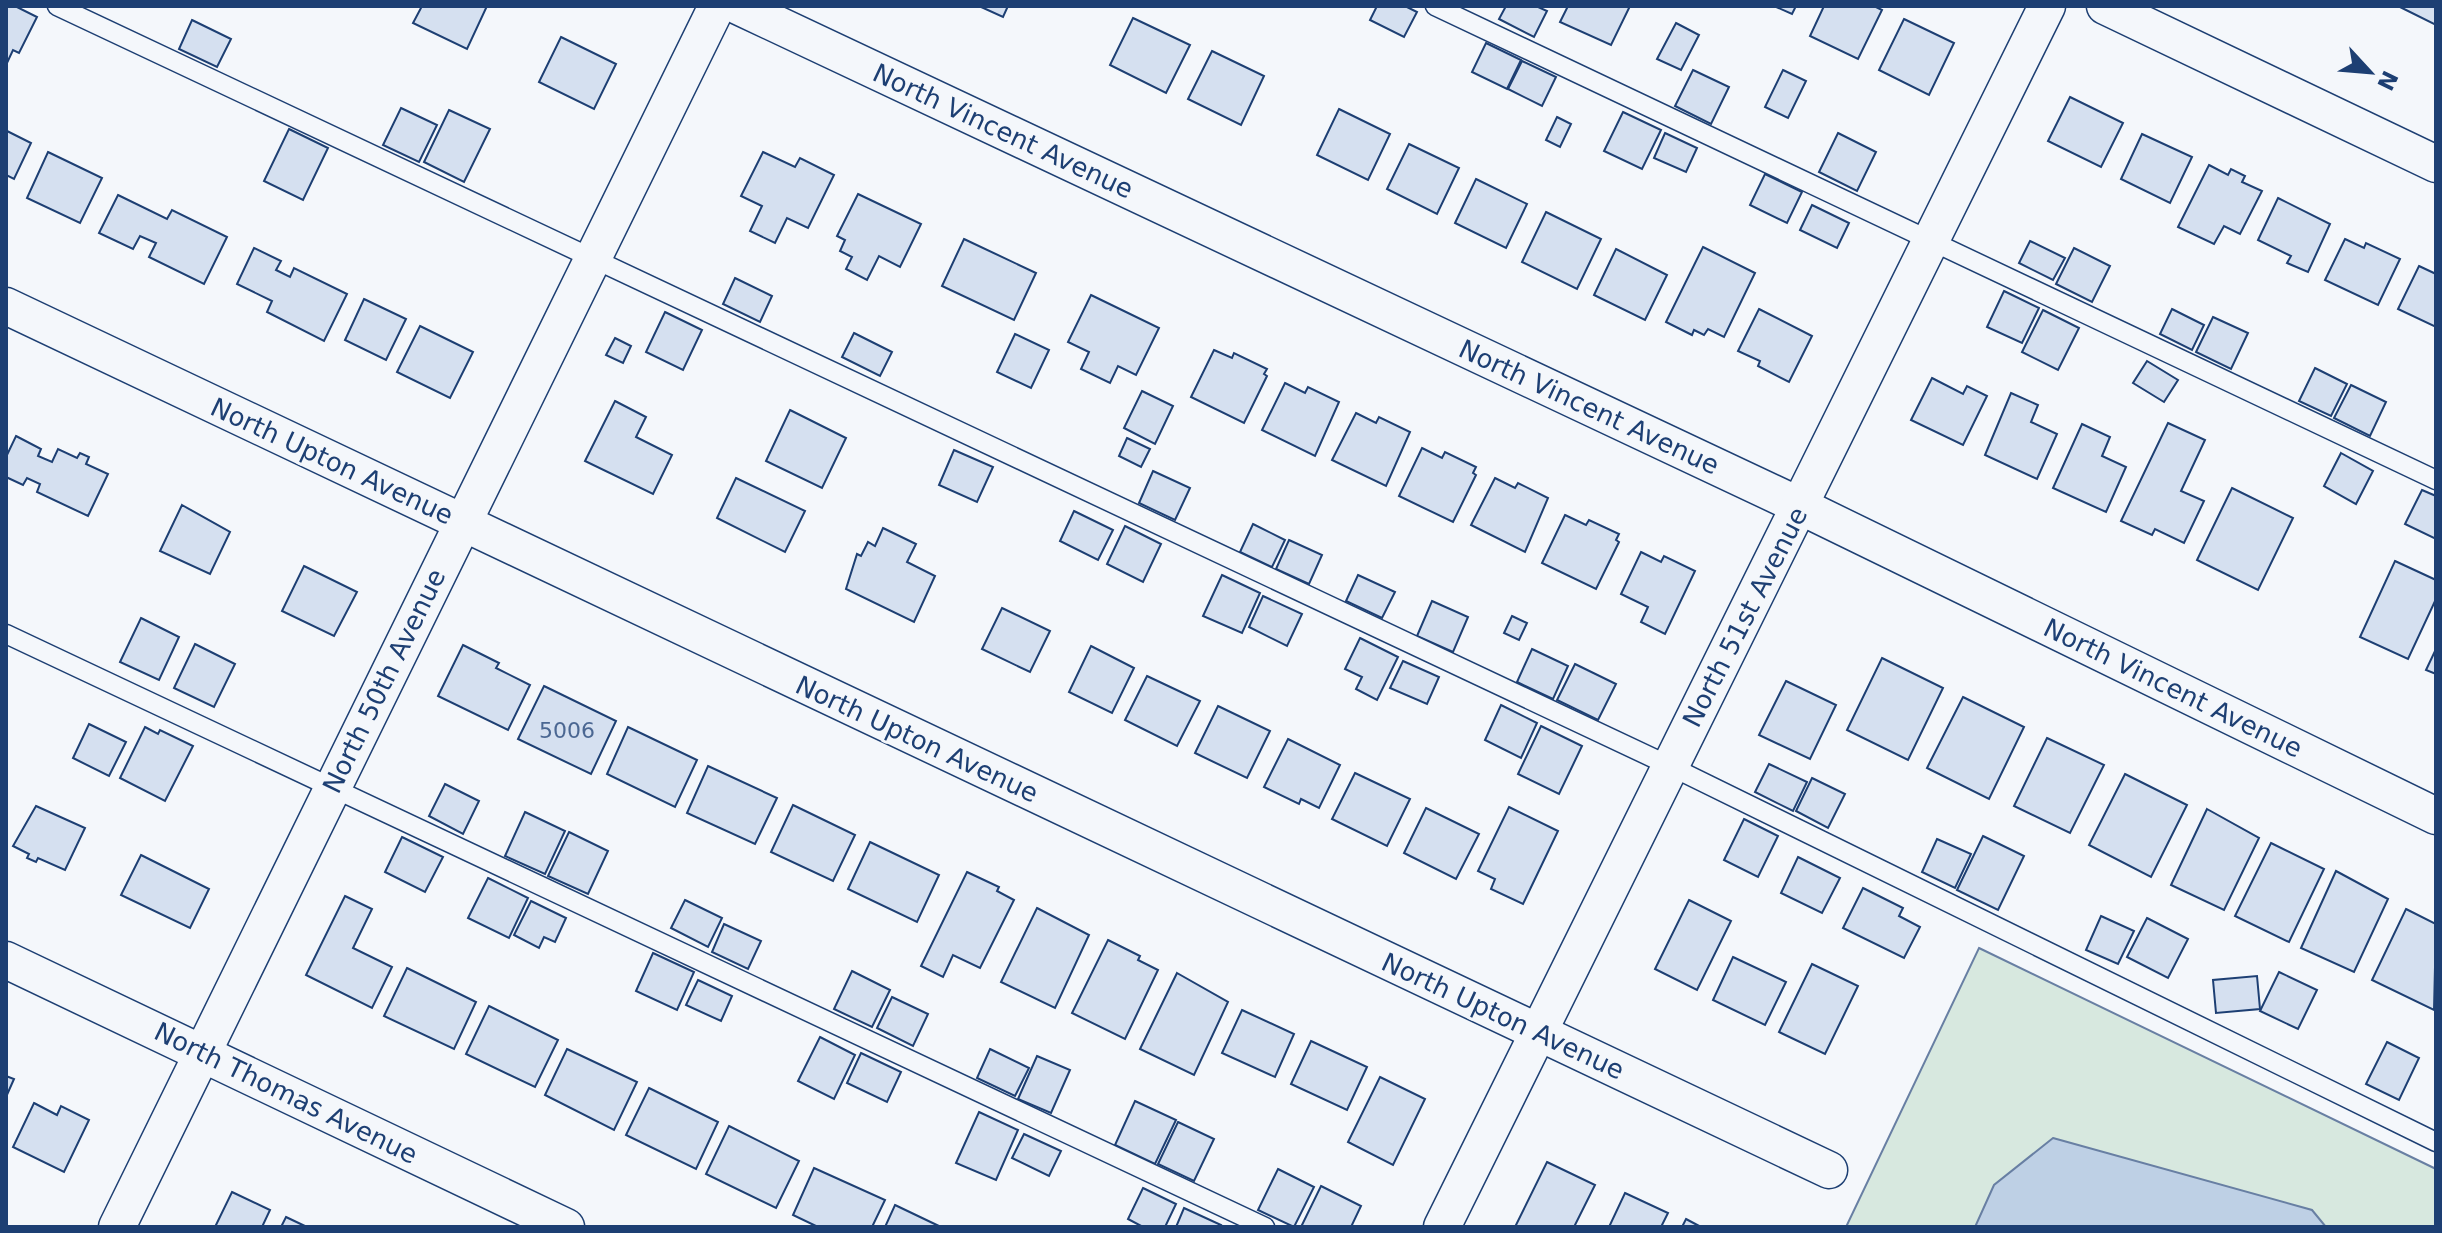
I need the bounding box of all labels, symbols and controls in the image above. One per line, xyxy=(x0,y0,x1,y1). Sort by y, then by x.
north arrow xyxy=(2330,32,2410,112)
street label: North Vincent Avenue xyxy=(868,57,1138,205)
text: N xyxy=(2372,67,2403,94)
street label: North Vincent Avenue xyxy=(1454,333,1724,481)
street label: North Upton Avenue xyxy=(206,392,458,530)
street label: North 51st Avenue xyxy=(1677,502,1813,732)
street label: North 50th Avenue xyxy=(317,564,451,798)
street label: North Vincent Avenue xyxy=(2039,612,2307,764)
street label: North Upton Avenue xyxy=(791,670,1043,808)
house number: 5006 xyxy=(539,718,595,743)
street label: North Upton Avenue xyxy=(1377,947,1629,1085)
street label: North Thomas Avenue xyxy=(150,1016,422,1170)

